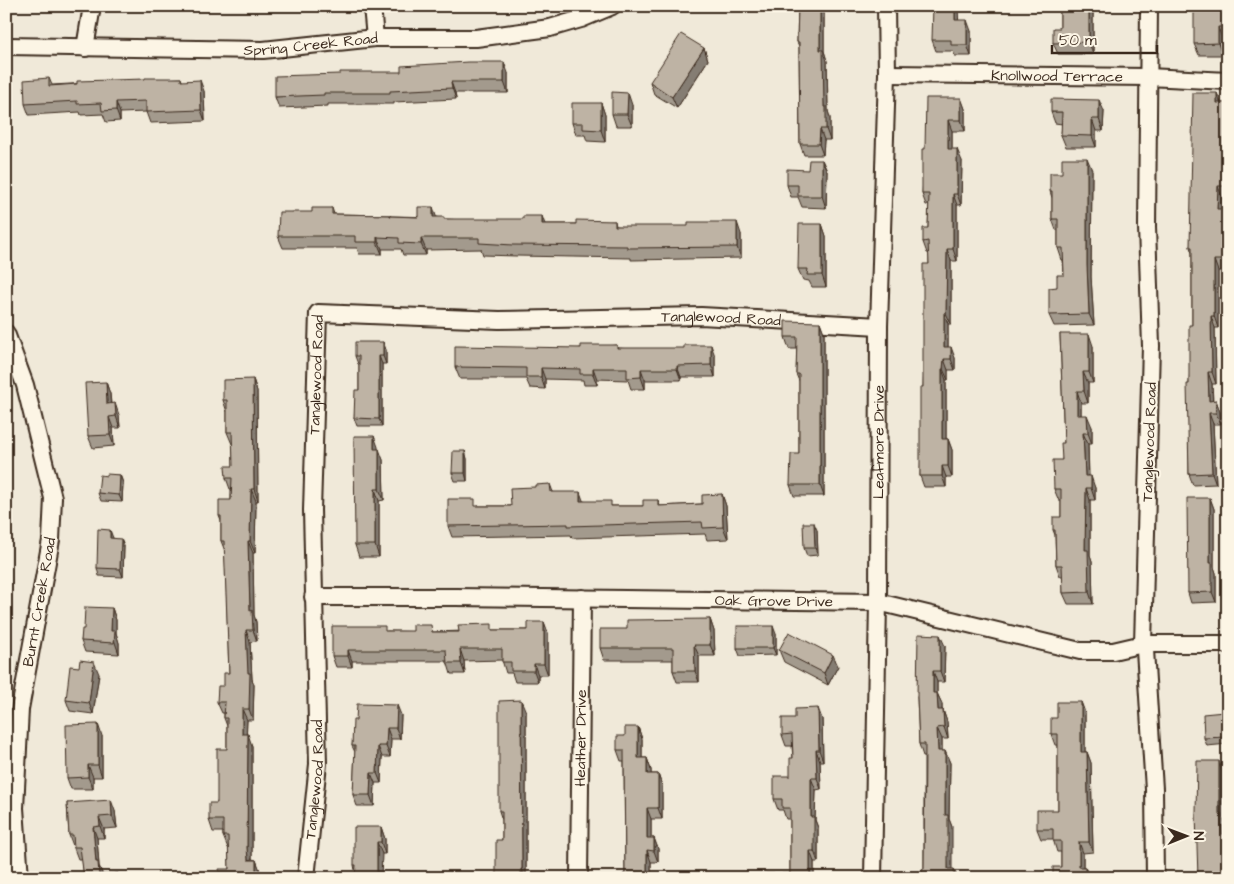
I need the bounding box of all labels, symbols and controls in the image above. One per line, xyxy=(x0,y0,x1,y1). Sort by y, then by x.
scale bar xyxy=(1052,22,1156,54)
street label: Spring Creek Road xyxy=(243,28,379,61)
text: 50 m xyxy=(1059,30,1097,51)
street label: Knollwood Terrace xyxy=(991,65,1123,88)
street label: Tanglewood Road xyxy=(661,306,782,331)
street label: Tanglewood Road xyxy=(304,314,329,435)
street label: Tanglewood Road xyxy=(1137,381,1163,502)
street label: Leafmore Drive xyxy=(868,385,890,499)
street label: Burnt Creek Road xyxy=(18,535,61,668)
street label: Oak Grove Drive xyxy=(715,590,833,612)
street label: Heather Drive xyxy=(570,689,592,787)
street label: Tanglewood Road xyxy=(300,719,329,840)
north arrow xyxy=(1162,812,1212,862)
text: N xyxy=(1188,831,1208,841)

